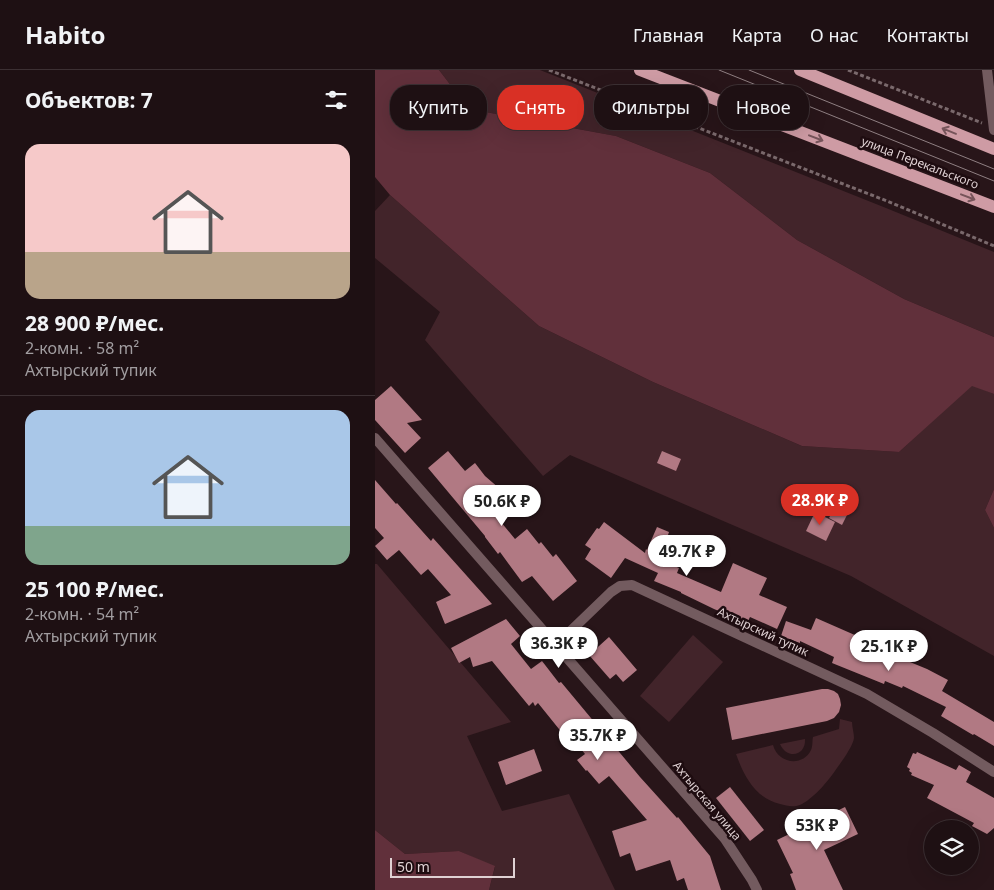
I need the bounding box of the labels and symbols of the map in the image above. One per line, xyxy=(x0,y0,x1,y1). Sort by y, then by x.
one-way arrow xyxy=(942,125,957,135)
street label: улица Перекальского xyxy=(859,132,981,193)
one-way arrow xyxy=(808,134,823,143)
one-way arrow xyxy=(960,192,975,202)
pin: 50.6K ₽ xyxy=(456,484,548,527)
pin: 28.9K ₽ xyxy=(774,484,866,526)
pin: 49.7K ₽ xyxy=(641,534,733,577)
street label: Ахтырский тупик xyxy=(715,603,812,660)
pin: 36.3K ₽ xyxy=(513,626,605,669)
pin: 25.1K ₽ xyxy=(843,630,935,672)
pin: 35.7K ₽ xyxy=(552,718,644,761)
street label: Ахтырская улица xyxy=(669,757,746,844)
pin: 53K ₽ xyxy=(782,808,852,851)
scale bar xyxy=(390,855,515,878)

